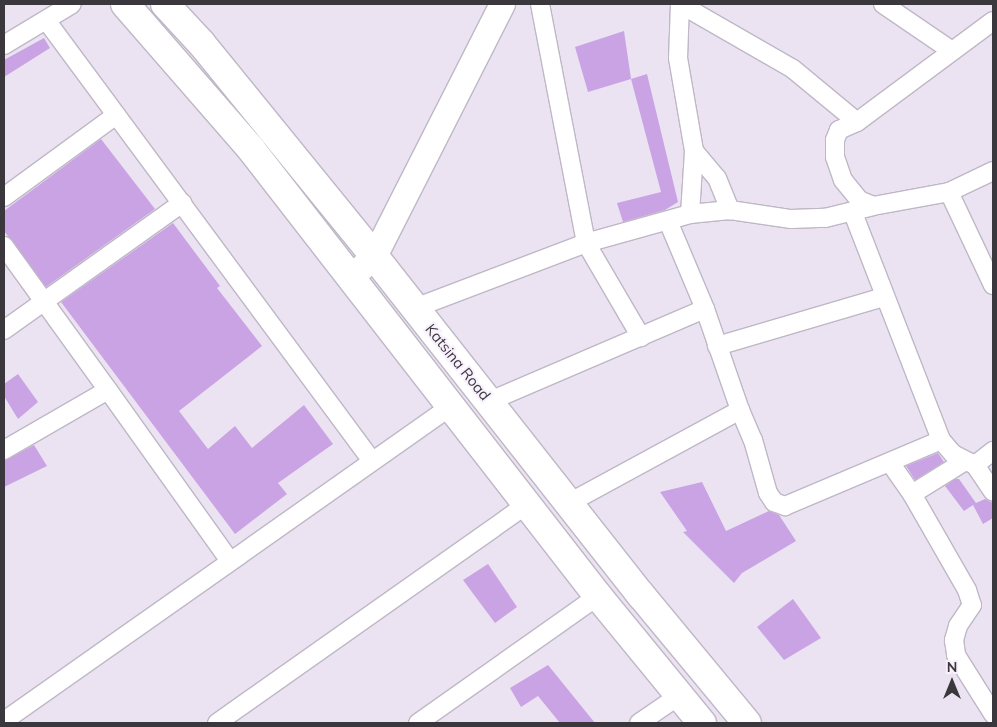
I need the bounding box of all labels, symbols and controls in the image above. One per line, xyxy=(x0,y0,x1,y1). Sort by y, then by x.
street label: Katsina Road xyxy=(422,320,494,404)
north arrow xyxy=(927,657,977,707)
text: N xyxy=(947,658,957,676)

